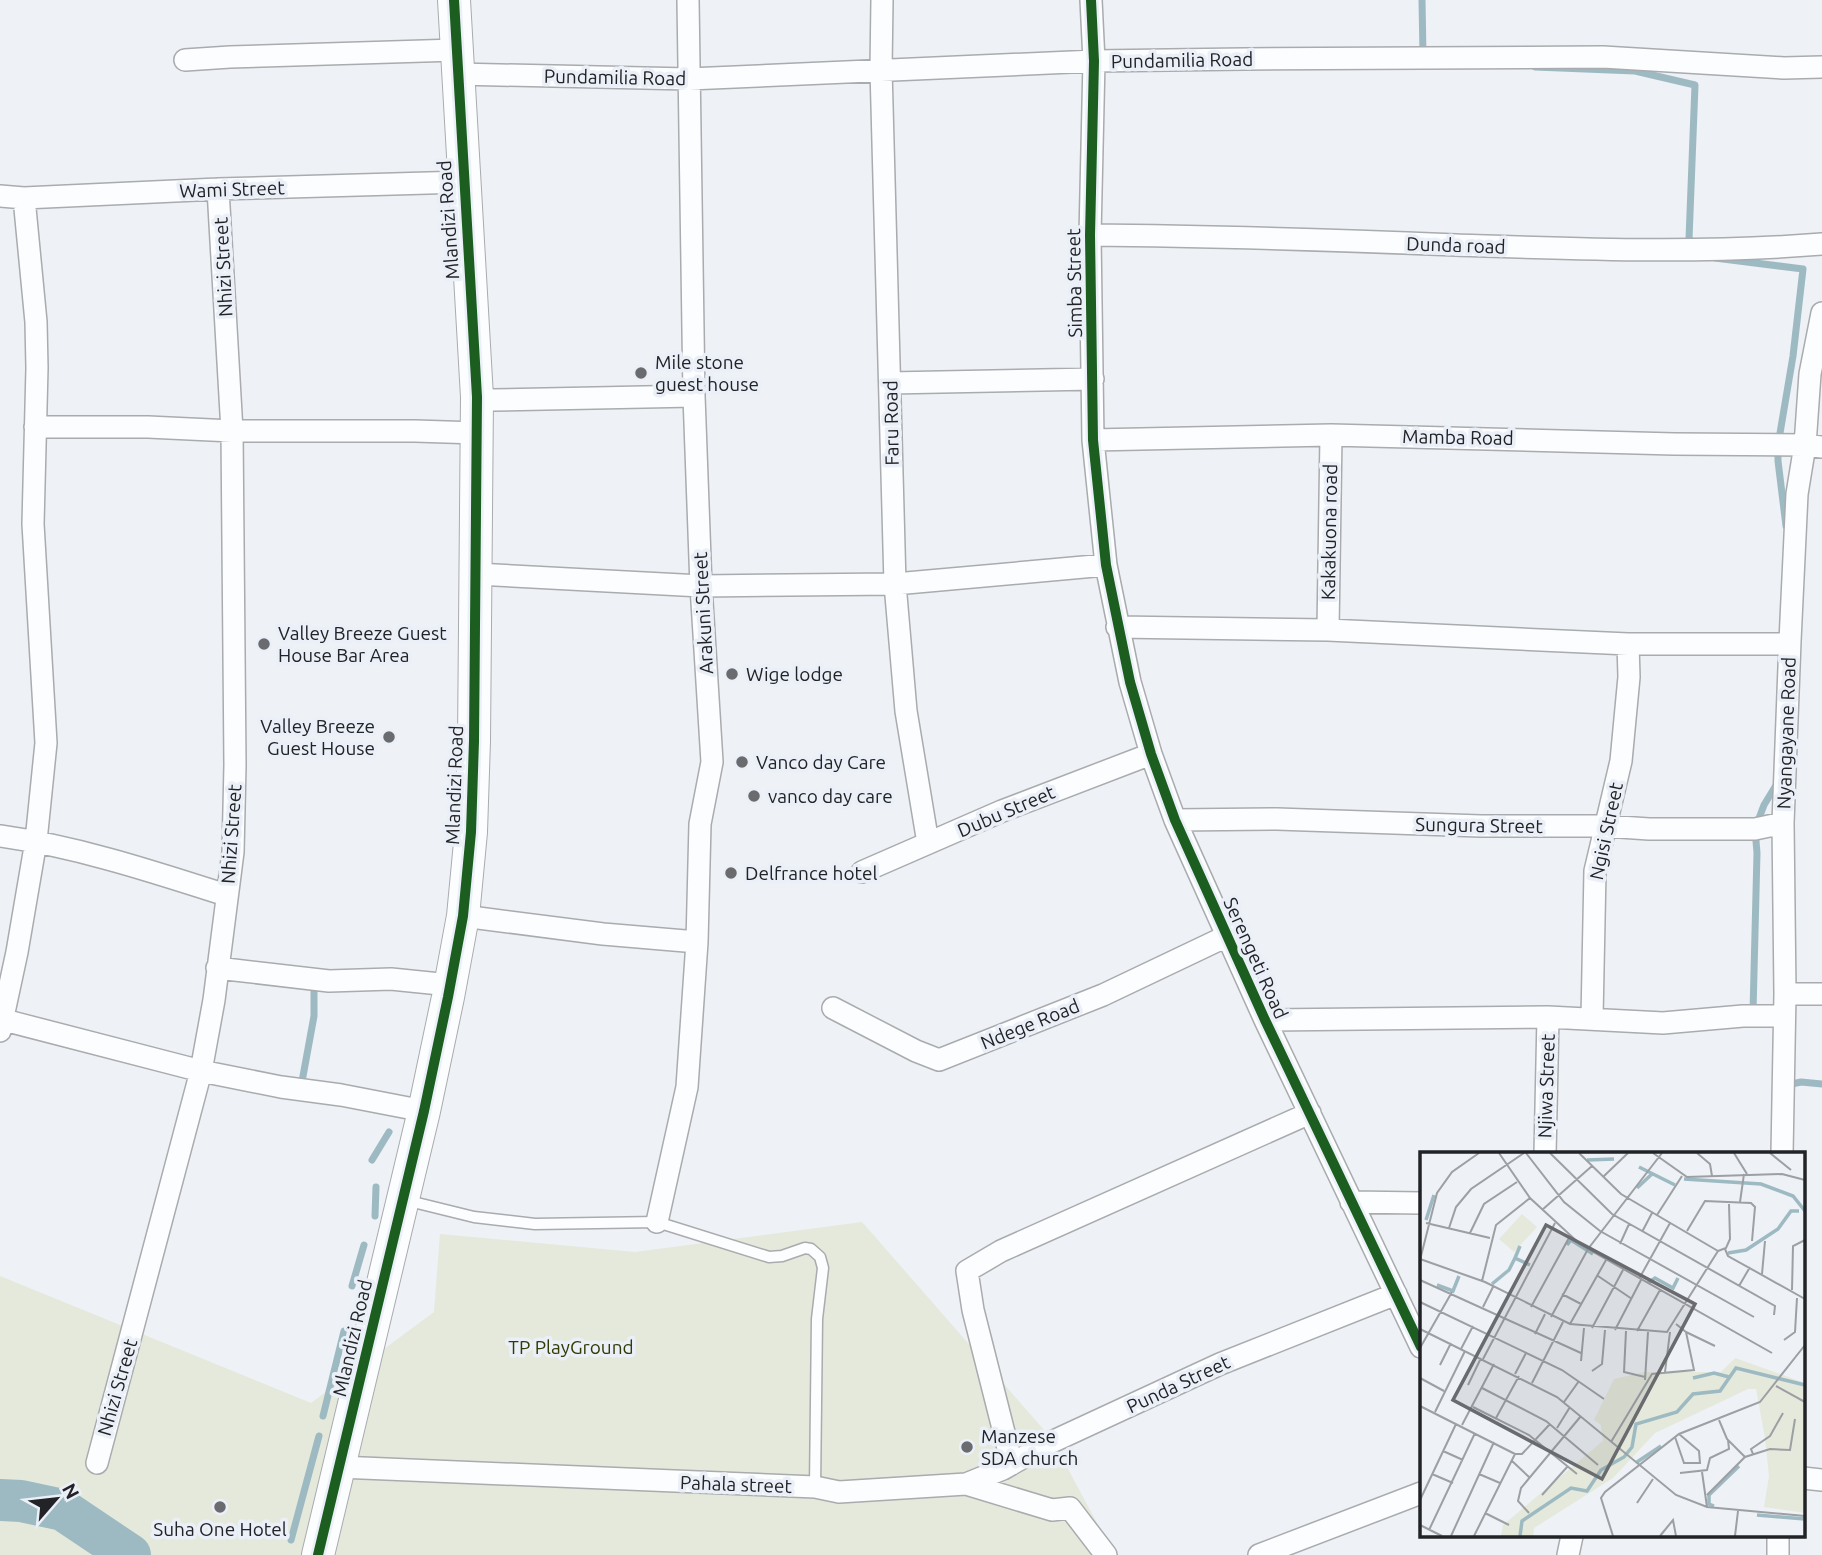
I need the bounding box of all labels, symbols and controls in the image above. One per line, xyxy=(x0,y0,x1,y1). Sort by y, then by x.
street label: Pundamilia Road xyxy=(1111,48,1253,72)
street label: Pundamilia Road xyxy=(544,65,686,89)
street label: Mlandizi Road xyxy=(433,160,463,280)
street label: Wami Street xyxy=(179,176,286,202)
street label: Nhizi Street xyxy=(209,216,237,317)
street label: Simba Street xyxy=(1062,228,1086,338)
street label: Dunda road xyxy=(1406,232,1506,258)
place label: Mile stone guest house xyxy=(655,351,759,395)
marker: Mile stone guest house xyxy=(633,365,649,381)
street label: Faru Road xyxy=(879,380,903,466)
street label: Mamba Road xyxy=(1402,425,1514,449)
street label: Kakakuona road xyxy=(1317,464,1341,600)
street label: Arakuni Street xyxy=(689,551,717,675)
place label: Valley Breeze Guest House Bar Area xyxy=(278,622,447,666)
marker: Valley Breeze Guest House Bar Area xyxy=(256,636,272,652)
street label: Nyangayane Road xyxy=(1772,656,1800,810)
place label: Wige lodge xyxy=(746,663,843,685)
marker: Wige lodge xyxy=(724,666,740,682)
place label: Valley Breeze Guest House xyxy=(260,715,375,759)
street label: Mlandizi Road xyxy=(441,725,467,845)
marker: Valley Breeze Guest House xyxy=(381,729,397,745)
place label: Vanco day Care xyxy=(756,751,886,773)
marker: Vanco day Care xyxy=(734,754,750,770)
street label: Dubu Street xyxy=(954,780,1058,841)
street label: Ngisi Street xyxy=(1585,780,1627,882)
street label: Nhizi Street xyxy=(217,783,245,885)
place label: vanco day care xyxy=(768,785,893,807)
marker: vanco day care xyxy=(746,788,762,804)
street label: Sungura Street xyxy=(1415,813,1544,837)
place label: Delfrance hotel xyxy=(745,862,877,884)
marker: Delfrance hotel xyxy=(723,865,739,881)
street label: Serengeti Road xyxy=(1219,894,1293,1022)
street label: Ndege Road xyxy=(977,994,1083,1054)
street label: Njiwa Street xyxy=(1533,1033,1559,1139)
inset map xyxy=(1420,1152,1804,1538)
street label: Mlandizi Road xyxy=(328,1277,376,1399)
street label: Nhizi Street xyxy=(93,1335,141,1438)
park label: TP PlayGround xyxy=(508,1336,634,1358)
street label: Punda Street xyxy=(1123,1350,1234,1417)
place label: Manzese SDA church xyxy=(981,1425,1078,1469)
marker: Manzese SDA church xyxy=(959,1439,975,1455)
north arrow xyxy=(21,1464,91,1534)
street label: Pahala street xyxy=(680,1471,793,1497)
text: N xyxy=(58,1480,84,1502)
marker: Suha One Hotel xyxy=(212,1499,228,1515)
place label: Suha One Hotel xyxy=(153,1518,287,1540)

